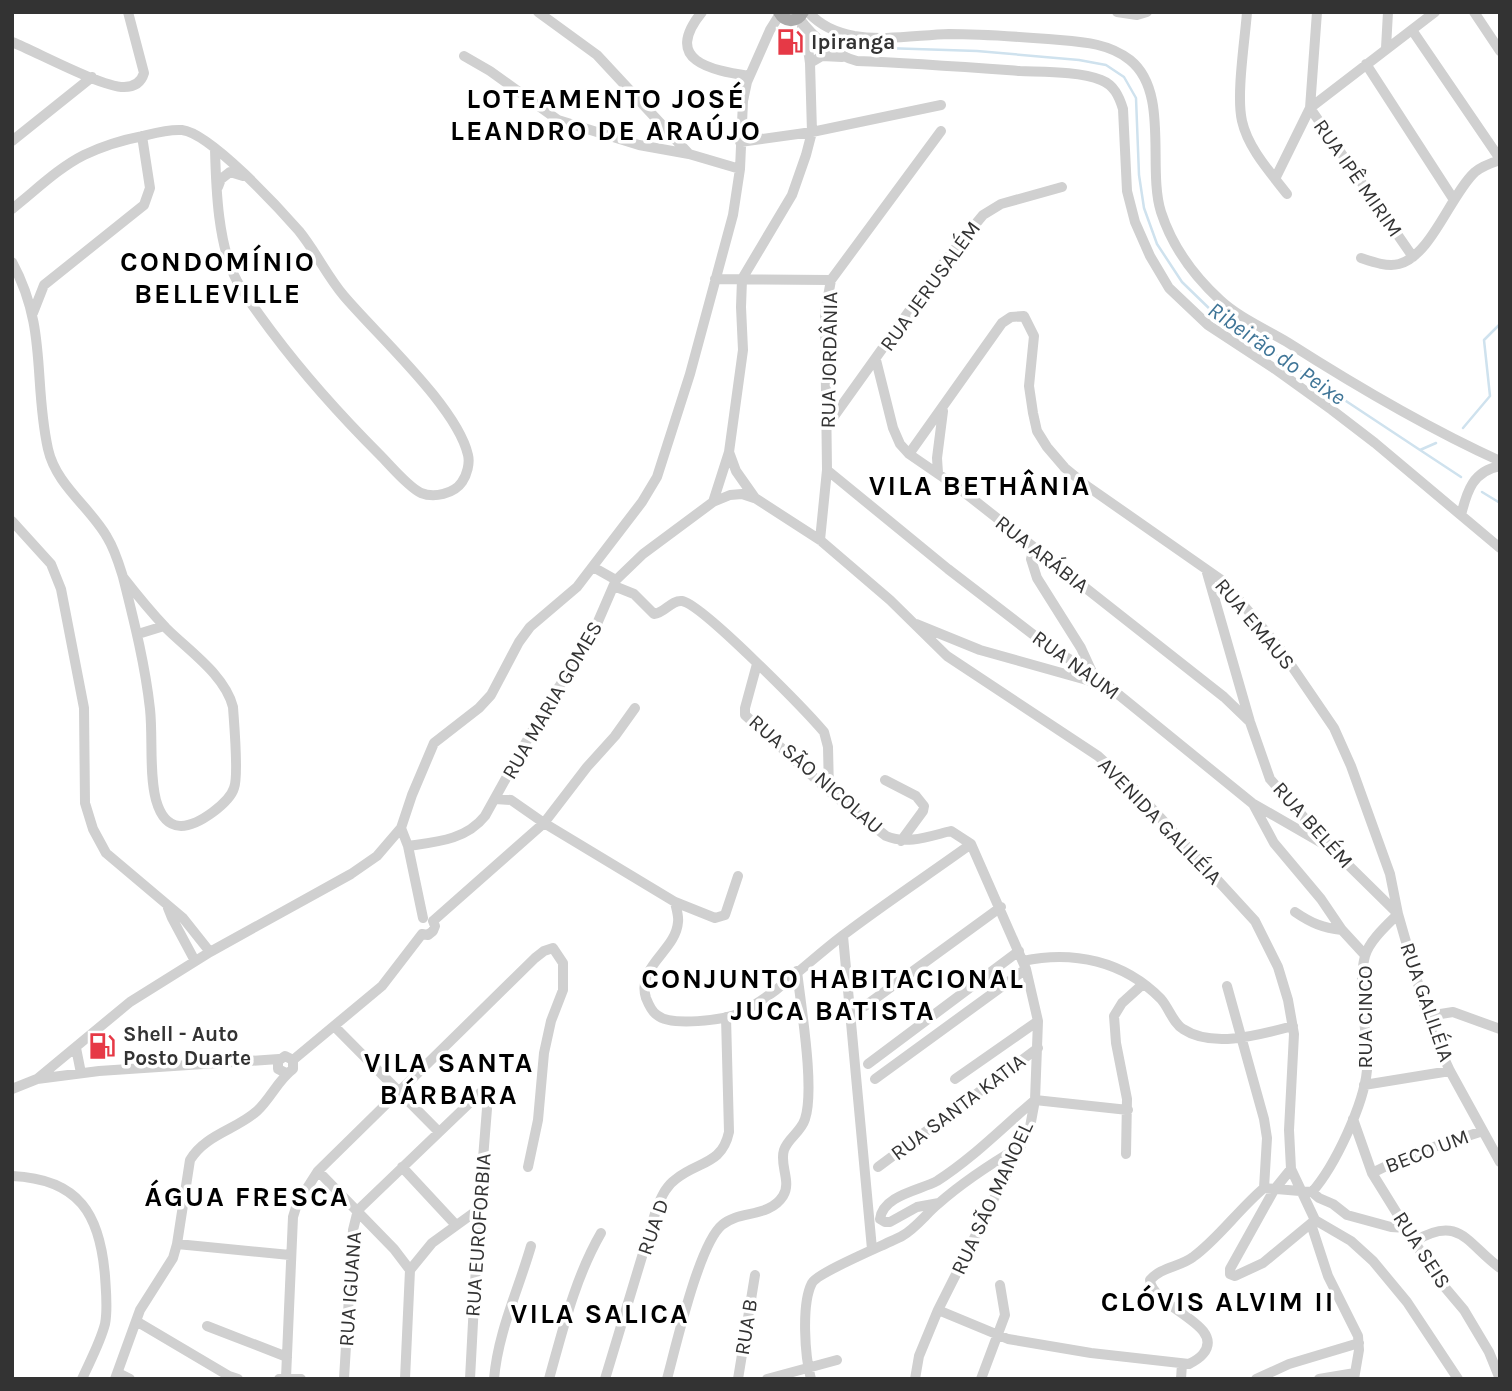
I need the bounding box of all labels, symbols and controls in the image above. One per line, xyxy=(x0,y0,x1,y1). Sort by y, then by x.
fuel station icon: Ipiranga xyxy=(775,27,805,57)
place label: Ipiranga xyxy=(811,30,895,54)
district label: LOTEAMENTO JOSÉ LEANDRO DE ARAÚJO xyxy=(450,81,762,147)
street label: RUA IPÊ MIRIM xyxy=(1309,115,1407,241)
street label: RUA JERUSALÉM xyxy=(875,216,985,356)
district label: CONDOMÍNIO BELLEVILLE xyxy=(120,244,316,310)
street label: RUA JORDÂNIA xyxy=(816,291,842,429)
water label: Ribeirão do Peixe xyxy=(1203,296,1351,411)
district label: VILA BETHÂNIA xyxy=(869,468,1091,502)
street label: RUA ARÁBIA xyxy=(991,510,1093,598)
street label: RUA EMAUS xyxy=(1210,574,1300,674)
street label: RUA MARIA GOMES xyxy=(497,617,607,783)
street label: RUA NAUM xyxy=(1028,625,1124,705)
street label: RUA SÃO NICOLAU xyxy=(744,709,888,839)
street label: AVENIDA GALILÉIA xyxy=(1093,753,1227,889)
street label: RUA BELÉM xyxy=(1268,777,1358,873)
street label: RUA GALILÉIA xyxy=(1395,939,1459,1065)
district label: CONJUNTO HABITACIONAL JUCA BATISTA xyxy=(641,962,1025,1027)
street label: RUA CINCO xyxy=(1353,965,1377,1069)
place label: Shell - Auto Posto Duarte xyxy=(123,1022,251,1070)
fuel station icon: Shell - Auto Posto Duarte xyxy=(87,1031,117,1061)
district label: VILA SANTA BÁRBARA xyxy=(364,1046,534,1111)
street label: RUA SANTA KATIA xyxy=(886,1049,1030,1165)
street label: RUA SÃO MANOEL xyxy=(946,1117,1038,1278)
street label: BECO UM xyxy=(1382,1124,1472,1178)
street label: RUA EUROFORBIA xyxy=(460,1152,496,1318)
district label: ÁGUA FRESCA xyxy=(144,1179,350,1213)
street label: RUA D xyxy=(632,1196,674,1258)
street label: RUA SEIS xyxy=(1388,1207,1456,1293)
street label: RUA IGUANA xyxy=(334,1231,366,1347)
district label: CLÓVIS ALVIM II xyxy=(1101,1284,1335,1318)
district label: VILA SALICA xyxy=(511,1297,689,1330)
street label: RUA B xyxy=(730,1297,762,1357)

